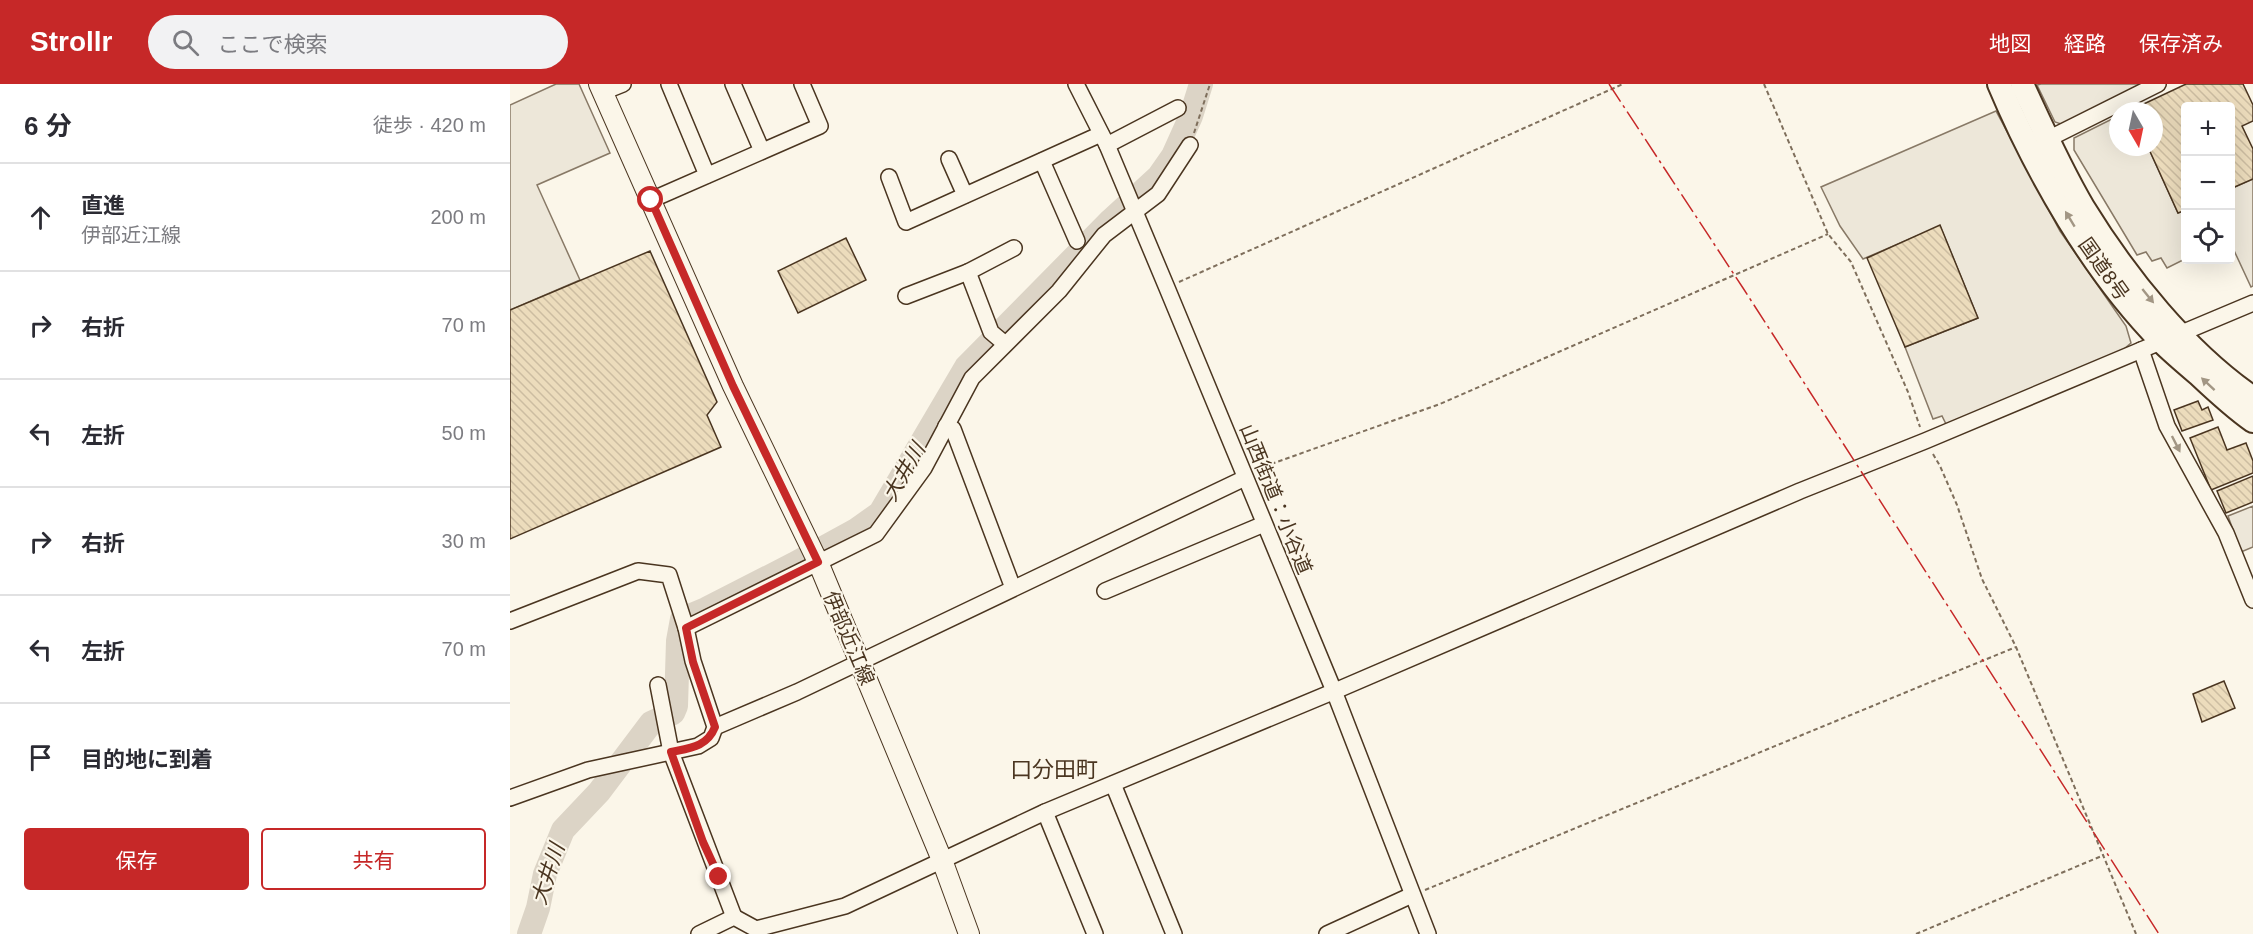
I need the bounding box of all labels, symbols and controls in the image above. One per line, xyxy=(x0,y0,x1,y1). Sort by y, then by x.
search box xyxy=(148,15,568,69)
text: Strollr xyxy=(30,26,112,57)
icon: search xyxy=(169,26,202,59)
text: ここで検索 xyxy=(217,32,327,57)
text: 地図 xyxy=(1989,32,2031,55)
text: 経路 xyxy=(2064,32,2106,55)
text: 保存済み xyxy=(2139,32,2223,55)
north arrow xyxy=(2109,102,2163,156)
map controls xyxy=(2181,102,2235,264)
button: + xyxy=(2181,102,2235,156)
text: 6 分 xyxy=(24,111,72,141)
text: 徒歩 · 420 m xyxy=(373,114,486,136)
button: − xyxy=(2181,156,2235,210)
route start xyxy=(637,186,663,212)
text: 直進 xyxy=(81,193,125,218)
icon: ahead xyxy=(24,201,57,234)
text: 200 m xyxy=(430,206,486,228)
one-way arrow xyxy=(2065,210,2075,227)
button: locate xyxy=(2181,210,2235,264)
text: 伊部近江線 xyxy=(81,224,181,246)
street label: 国道8号 xyxy=(2075,234,2133,304)
one-way arrow xyxy=(2141,288,2154,304)
icon: right xyxy=(24,309,57,342)
text: 70 m xyxy=(442,314,486,336)
text: 右折 xyxy=(81,315,125,340)
one-way arrow xyxy=(2201,378,2216,391)
icon: left xyxy=(24,417,57,450)
street label: 山西街道：小谷道 xyxy=(1236,421,1316,577)
text: 50 m xyxy=(442,422,486,444)
text: 左折 xyxy=(81,423,125,448)
one-way arrow xyxy=(2172,435,2181,452)
water label: 大井川 xyxy=(878,437,930,505)
icon: right xyxy=(24,525,57,558)
text: 30 m xyxy=(442,530,486,552)
text: 右折 xyxy=(81,531,125,556)
street label: 伊部近江線 xyxy=(819,588,879,688)
icon: left xyxy=(24,633,57,666)
text: 70 m xyxy=(442,638,486,660)
text: 左折 xyxy=(81,639,125,664)
icon: arrive xyxy=(24,741,57,774)
text: 目的地に到着 xyxy=(81,747,213,772)
district label: 口分田町 xyxy=(1010,757,1098,782)
button: 保存 xyxy=(24,828,249,890)
button: 共有 xyxy=(261,828,486,890)
water label: 大井川 xyxy=(527,838,569,907)
route end xyxy=(705,863,731,889)

